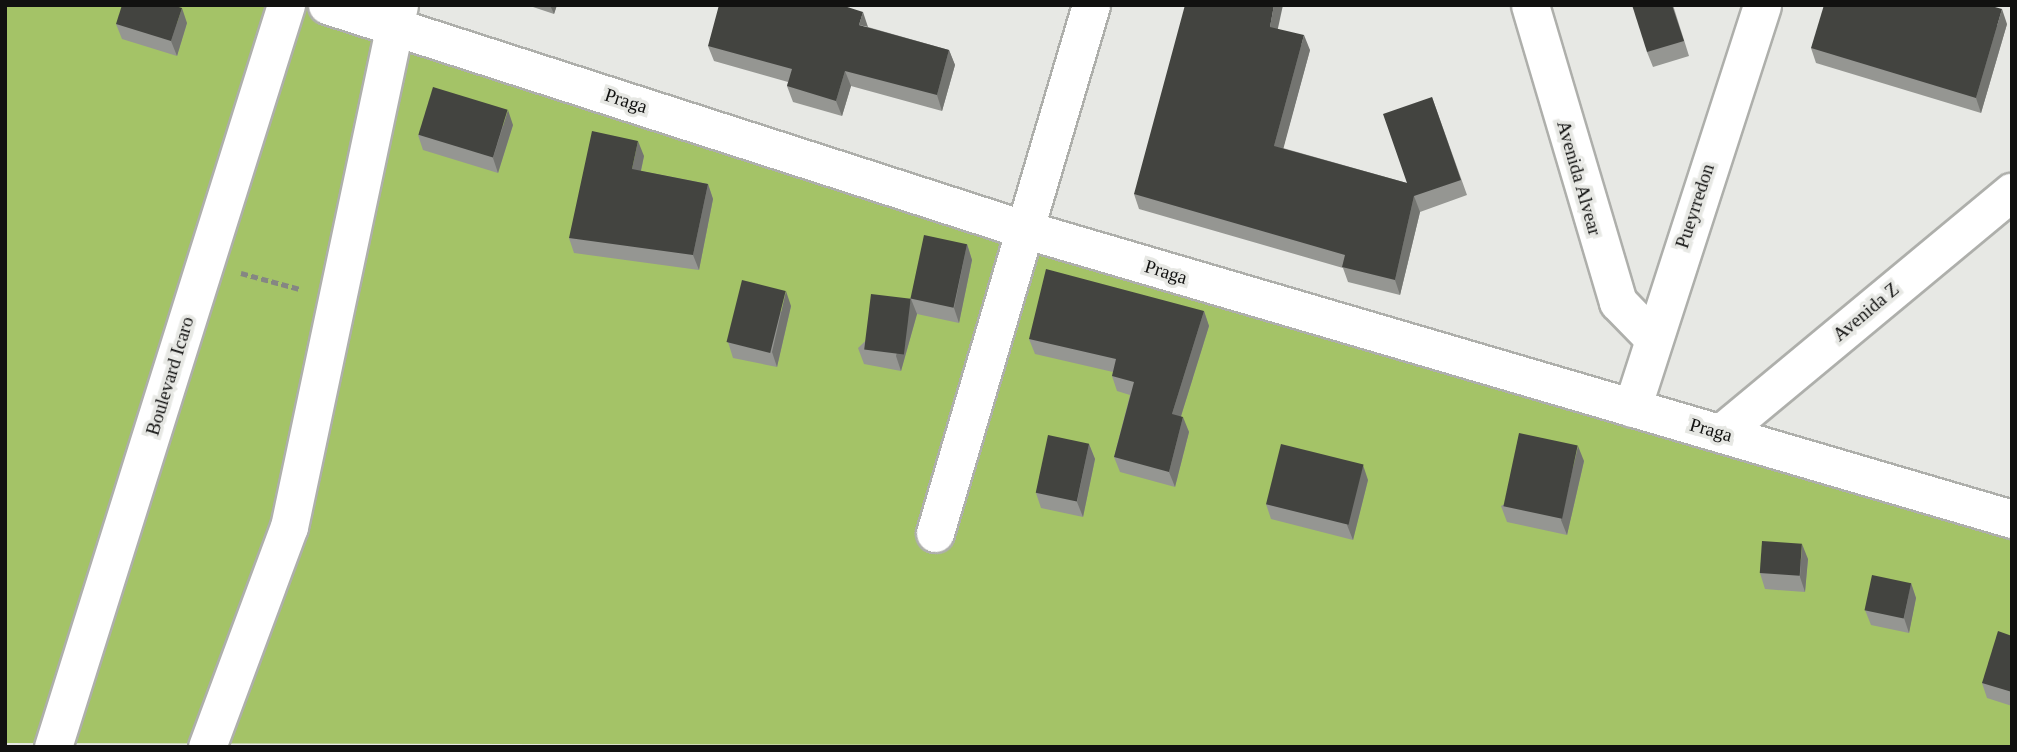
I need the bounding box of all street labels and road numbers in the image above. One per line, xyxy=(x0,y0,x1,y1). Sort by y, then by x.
street label: Praga xyxy=(602,83,650,119)
street label: Avenida Alvear xyxy=(1552,117,1606,239)
street label: Pueyrredon xyxy=(1671,161,1719,251)
street label: Praga xyxy=(1142,255,1190,289)
street label: Avenida Z xyxy=(1828,278,1904,346)
street label: Boulevard Icaro xyxy=(141,314,199,438)
street label: Praga xyxy=(1687,413,1735,447)

